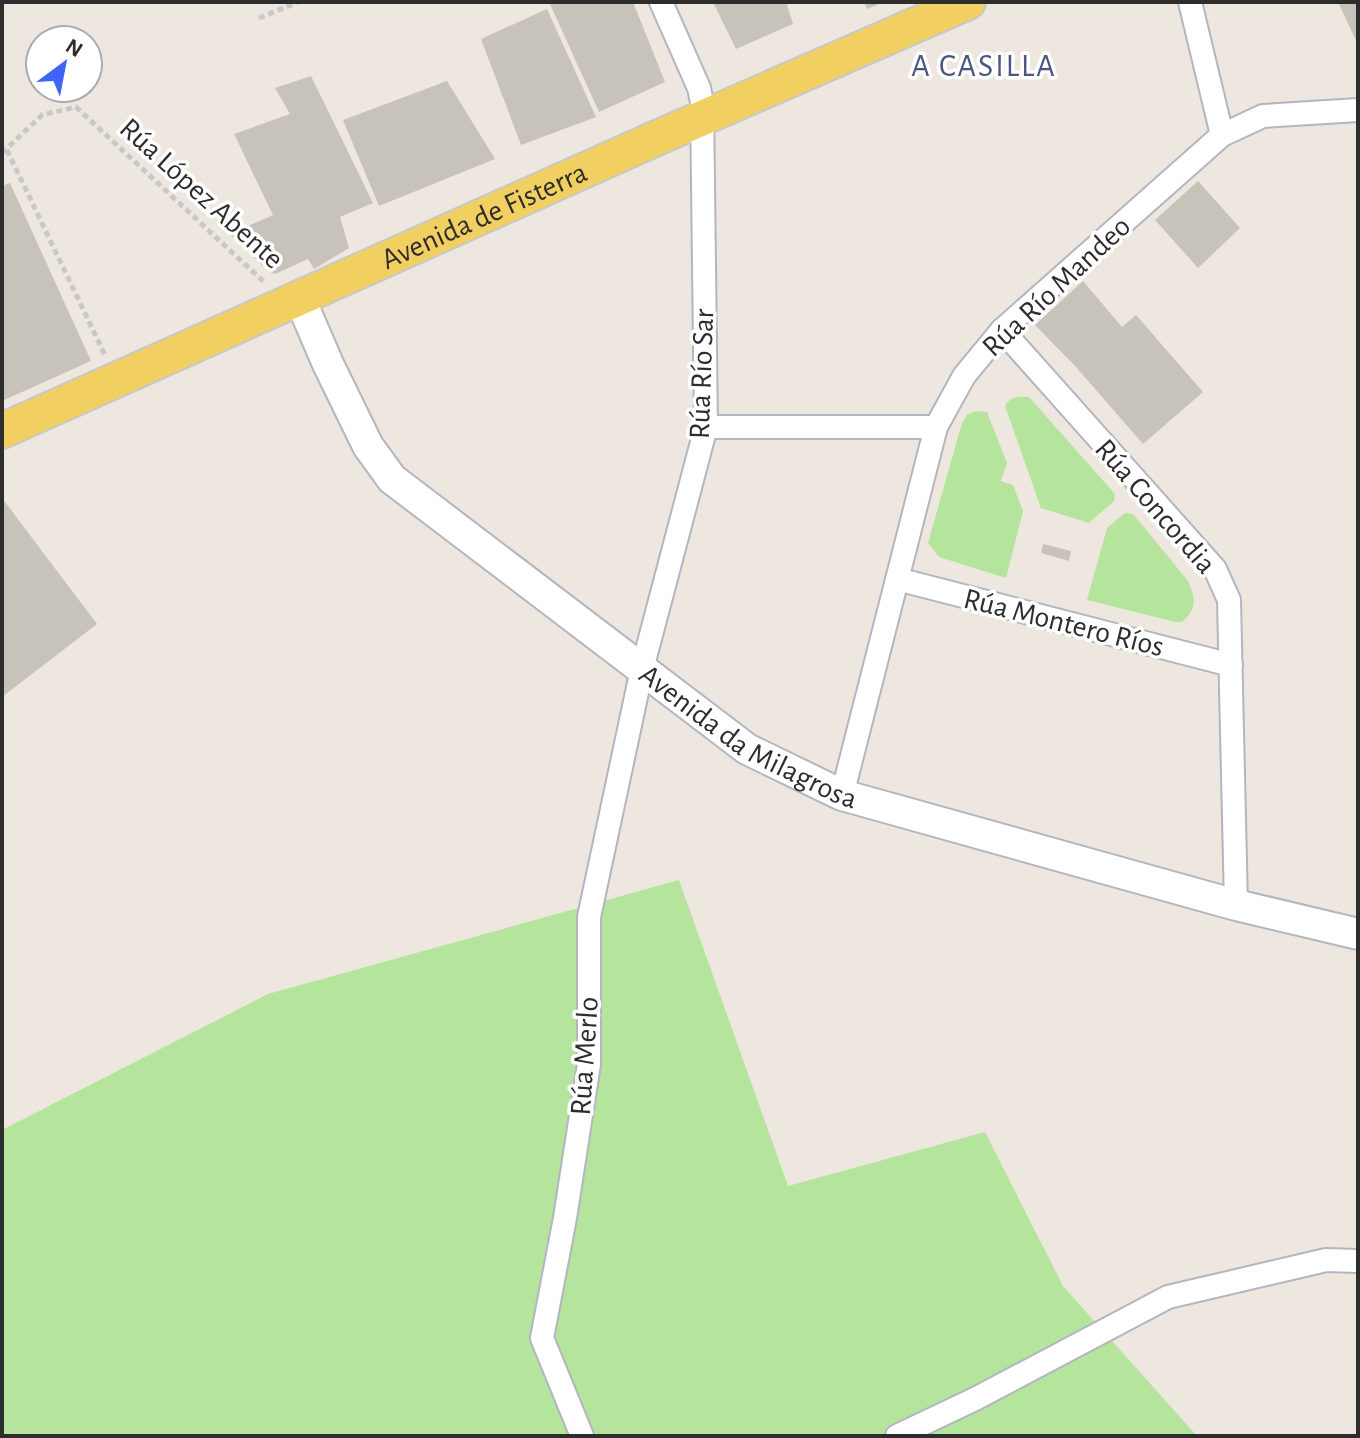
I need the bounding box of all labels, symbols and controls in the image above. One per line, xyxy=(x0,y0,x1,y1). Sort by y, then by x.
north arrow xyxy=(24,24,104,104)
text: N xyxy=(62,35,86,61)
district label: A CASILLA xyxy=(911,50,1057,82)
street label: Rúa López Abente xyxy=(114,113,289,275)
street label: Avenida de Fisterra xyxy=(377,157,592,275)
street label: Rúa Río Mandeo xyxy=(977,211,1136,363)
street label: Rúa Río Sar xyxy=(685,308,719,440)
street label: Rúa Concordia xyxy=(1089,434,1221,580)
street label: Rúa Montero Ríos xyxy=(961,584,1167,662)
street label: Avenida da Milagrosa xyxy=(634,659,860,814)
street label: Rúa Merlo xyxy=(566,996,604,1116)

